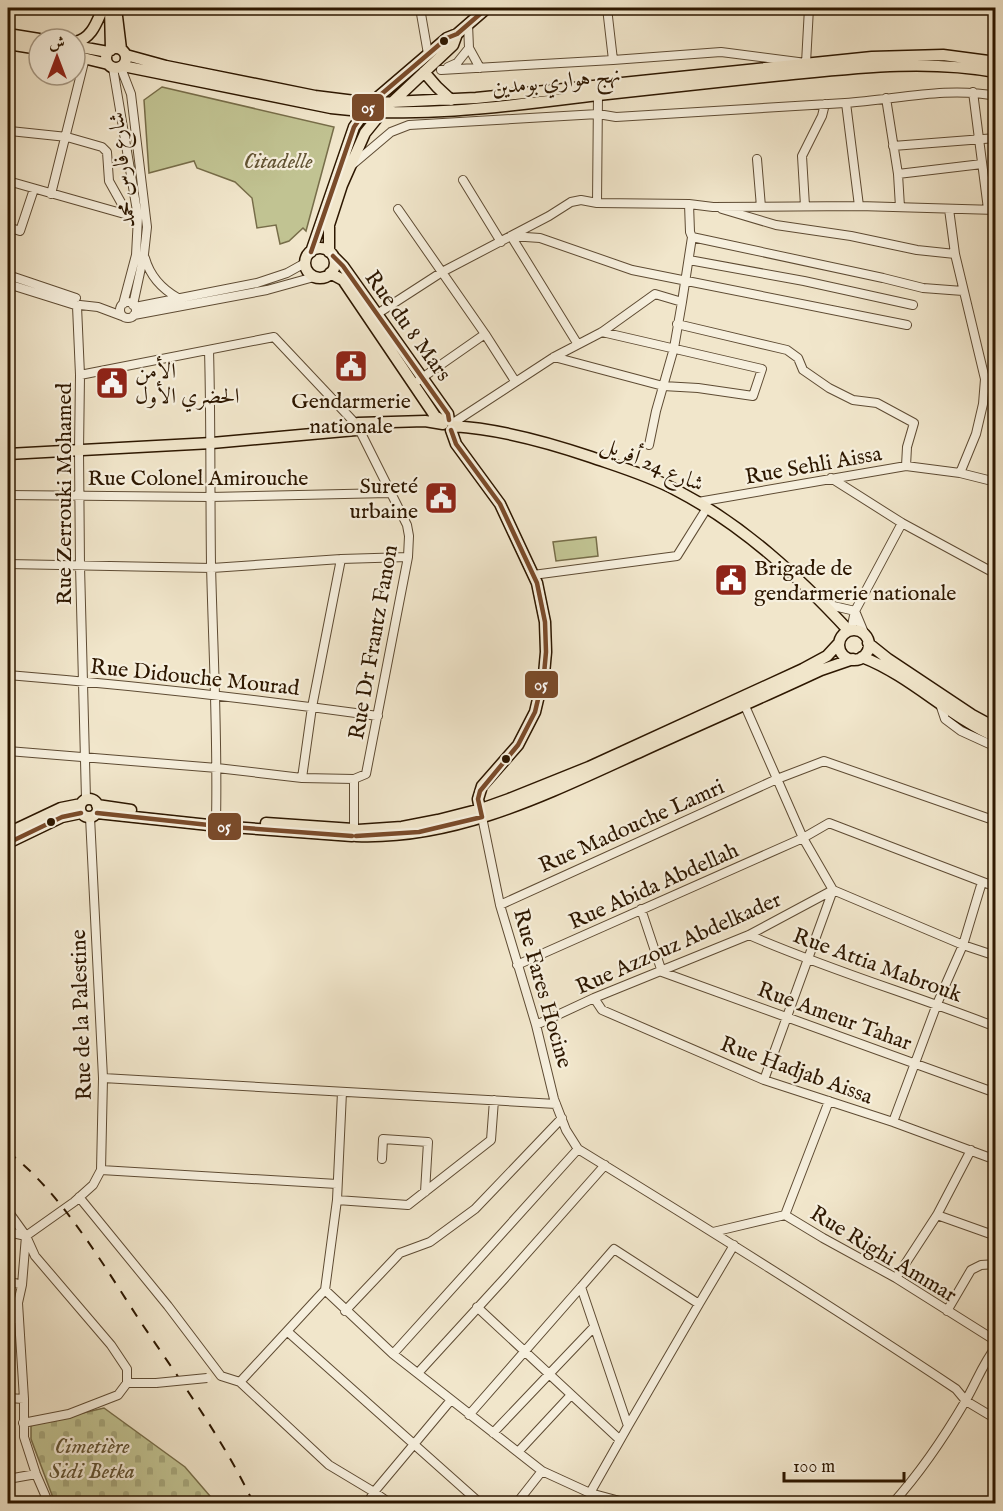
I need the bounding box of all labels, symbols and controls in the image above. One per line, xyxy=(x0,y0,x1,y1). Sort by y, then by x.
north arrow xyxy=(27,27,87,87)
text: ش xyxy=(49,34,65,54)
unlabelled marker xyxy=(438,35,450,47)
street label: نهج هواري بومدين xyxy=(490,61,622,107)
line badge: 05 xyxy=(351,93,385,122)
text: 05 xyxy=(361,99,375,119)
street label: شارع فارس محمد xyxy=(103,110,146,229)
park label: Citadelle xyxy=(243,148,313,176)
street label: Rue du 8 Mars xyxy=(358,265,457,387)
public building icon: Gendarmerie nationale xyxy=(333,348,369,384)
place label: الأمن الحضري الأول xyxy=(135,355,240,413)
public building icon: الأمن الحضري الأول xyxy=(94,365,130,401)
street label: Rue Zerrouki Mohamed xyxy=(51,383,79,605)
place label: Gendarmerie nationale xyxy=(291,388,411,441)
street label: شارع 24 أفريل xyxy=(595,428,709,502)
street label: Rue Sehli Aissa xyxy=(743,440,884,492)
street label: Rue Colonel Amirouche xyxy=(88,465,308,493)
place label: Sureté urbaine xyxy=(350,473,418,526)
public building icon: Sureté urbaine xyxy=(423,480,459,516)
street label: Rue Dr Frantz Fanon xyxy=(343,542,405,742)
place label: Brigade de gendarmerie nationale xyxy=(754,555,956,608)
public building icon: Brigade de gendarmerie nationale xyxy=(713,562,749,598)
street label: Rue Didouche Mourad xyxy=(89,653,301,703)
line badge: 05 xyxy=(524,670,559,699)
text: 05 xyxy=(534,676,548,696)
unlabelled marker xyxy=(500,753,512,765)
street label: Rue Madouche Lamri xyxy=(535,773,729,880)
line badge: 05 xyxy=(207,812,242,841)
unlabelled marker xyxy=(45,816,57,828)
text: 05 xyxy=(217,818,231,838)
street label: Rue Abida Abdellah xyxy=(565,837,743,937)
street label: Rue Azzouz Abdelkader xyxy=(572,886,786,1002)
street label: Rue Fares Hocine xyxy=(506,906,578,1071)
street label: Rue Attia Mabrouk xyxy=(789,922,966,1010)
street label: Rue de la Palestine xyxy=(65,929,99,1101)
street label: Rue Ameur Tahar xyxy=(753,976,915,1058)
street label: Rue Hadjab Aissa xyxy=(716,1030,877,1112)
street label: Rue Righi Ammar xyxy=(805,1200,961,1310)
park label: Cimetière Sidi Betka xyxy=(49,1433,135,1486)
scale bar xyxy=(784,1445,904,1483)
text: 100 m xyxy=(793,1456,835,1479)

